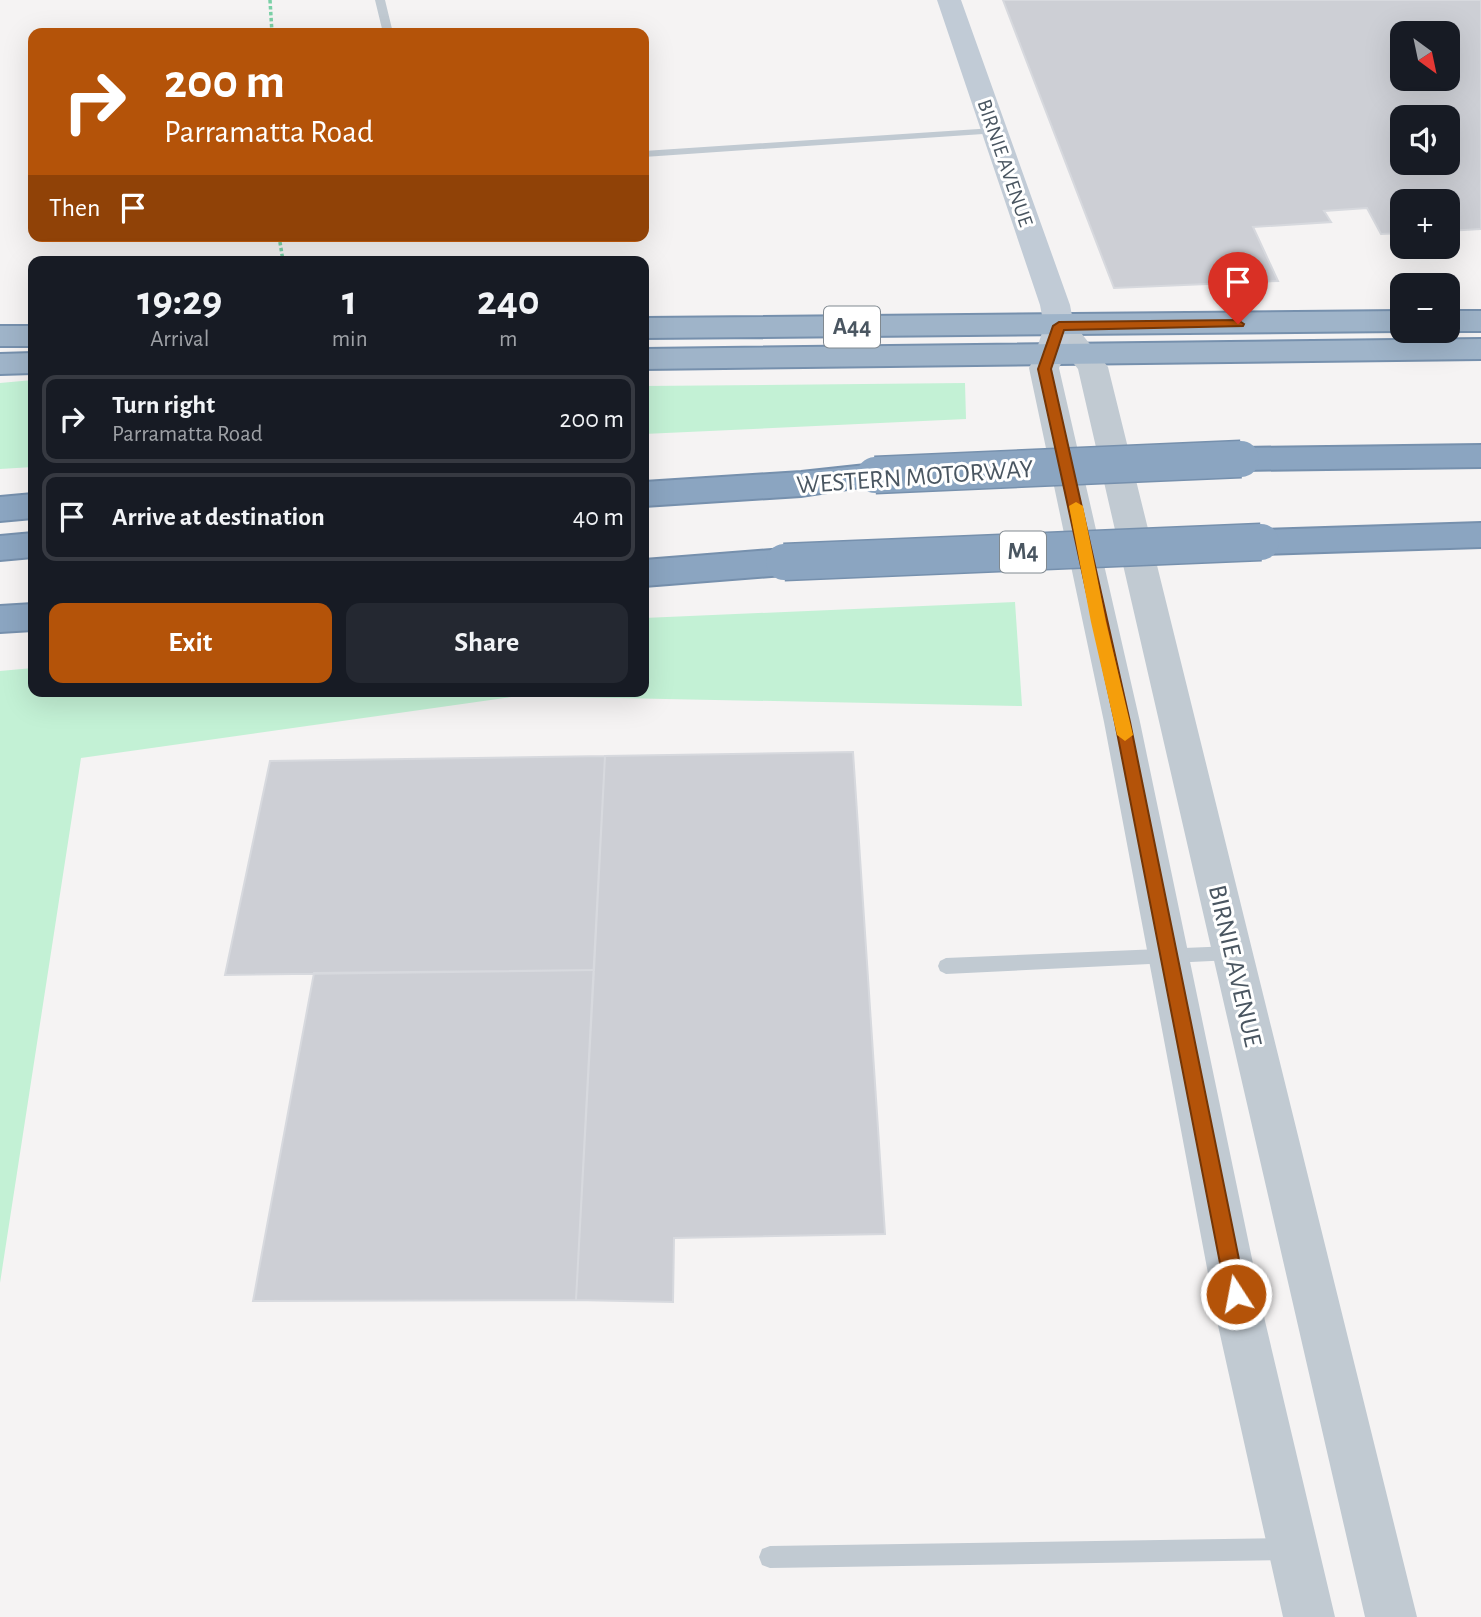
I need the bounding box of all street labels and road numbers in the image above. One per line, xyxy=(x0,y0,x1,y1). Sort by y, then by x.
street label: BIRNIE AVENUE xyxy=(973,97,1037,229)
road number: A44 xyxy=(824,306,880,348)
street label: WESTERN MOTORWAY xyxy=(796,456,1035,498)
road number: M4 xyxy=(1000,532,1046,572)
street label: BIRNIE AVENUE xyxy=(1204,883,1266,1049)

